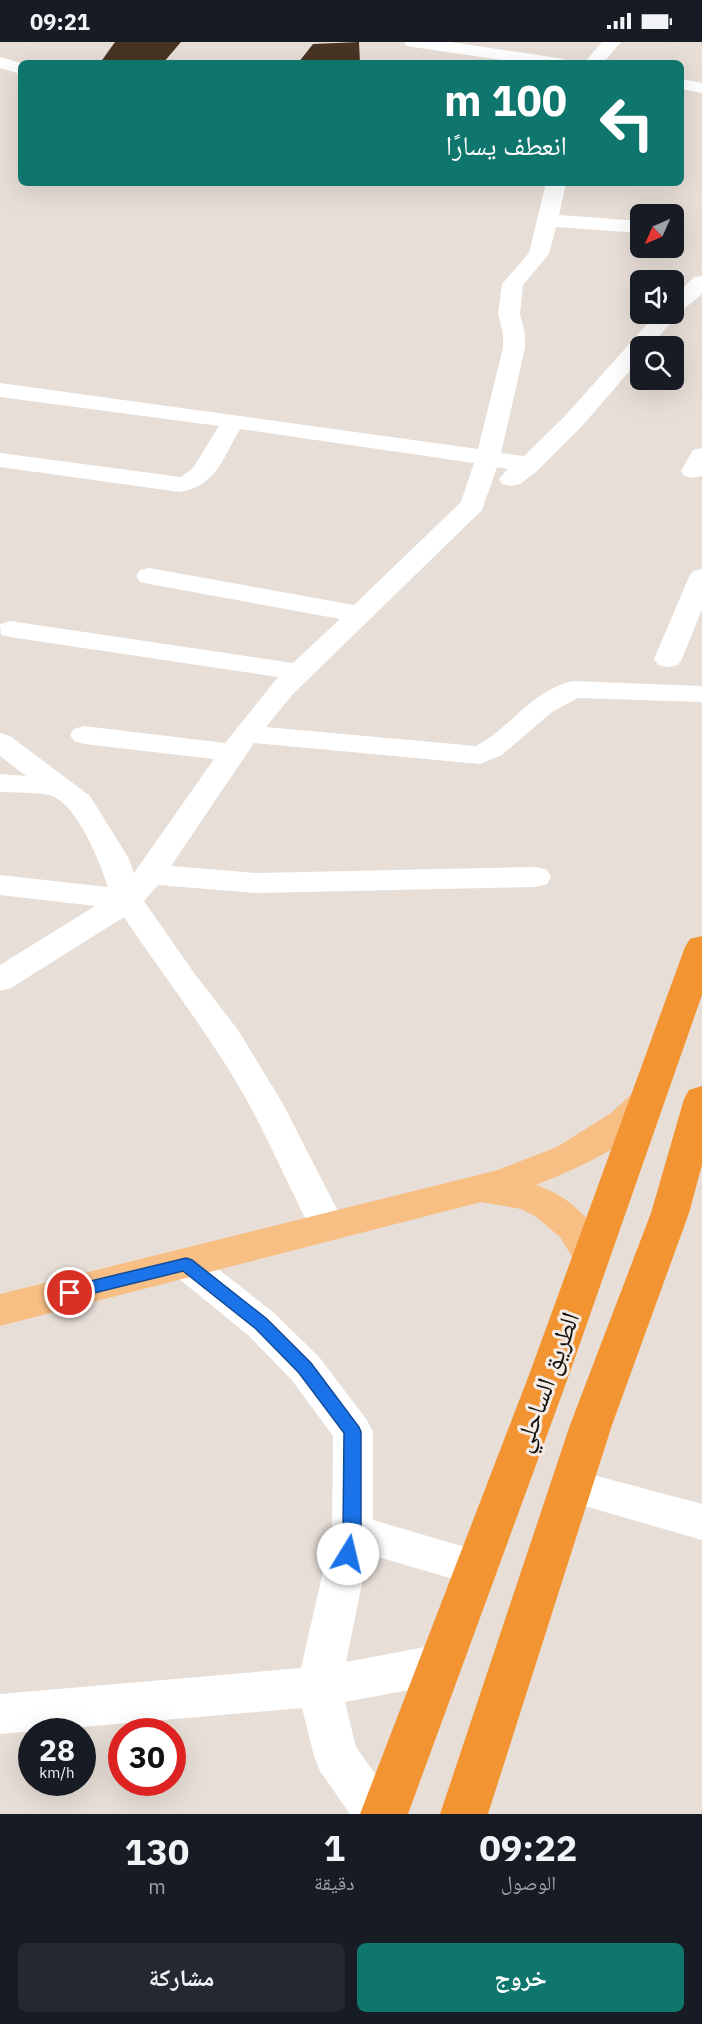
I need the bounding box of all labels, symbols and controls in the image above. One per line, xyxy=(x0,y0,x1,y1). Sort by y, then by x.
text: 09:21 xyxy=(30,7,90,36)
text: 100 m xyxy=(444,73,567,128)
icon: left xyxy=(588,84,666,162)
text: انعطف يسارًا xyxy=(446,127,567,162)
north arrow xyxy=(630,204,684,258)
map controls xyxy=(630,204,684,390)
button: sound xyxy=(630,270,684,324)
button: search xyxy=(630,336,684,390)
pin xyxy=(44,1267,95,1318)
icon: arrive xyxy=(53,1276,86,1309)
street label: الطريق الساحلي xyxy=(504,1307,590,1458)
position arrow xyxy=(316,1522,380,1586)
speed limit sign: 30 xyxy=(108,1718,186,1796)
text: 28 xyxy=(39,1730,75,1769)
text: km/h xyxy=(39,1763,75,1782)
text: 1 xyxy=(323,1824,345,1871)
text: 09:22 xyxy=(479,1824,577,1871)
text: 130 xyxy=(125,1828,189,1875)
text: دقيقة xyxy=(314,1869,355,1896)
text: الوصول xyxy=(501,1869,556,1896)
text: m xyxy=(148,1873,166,1900)
button: مشاركة xyxy=(18,1943,345,2012)
button: خروج xyxy=(357,1943,684,2012)

